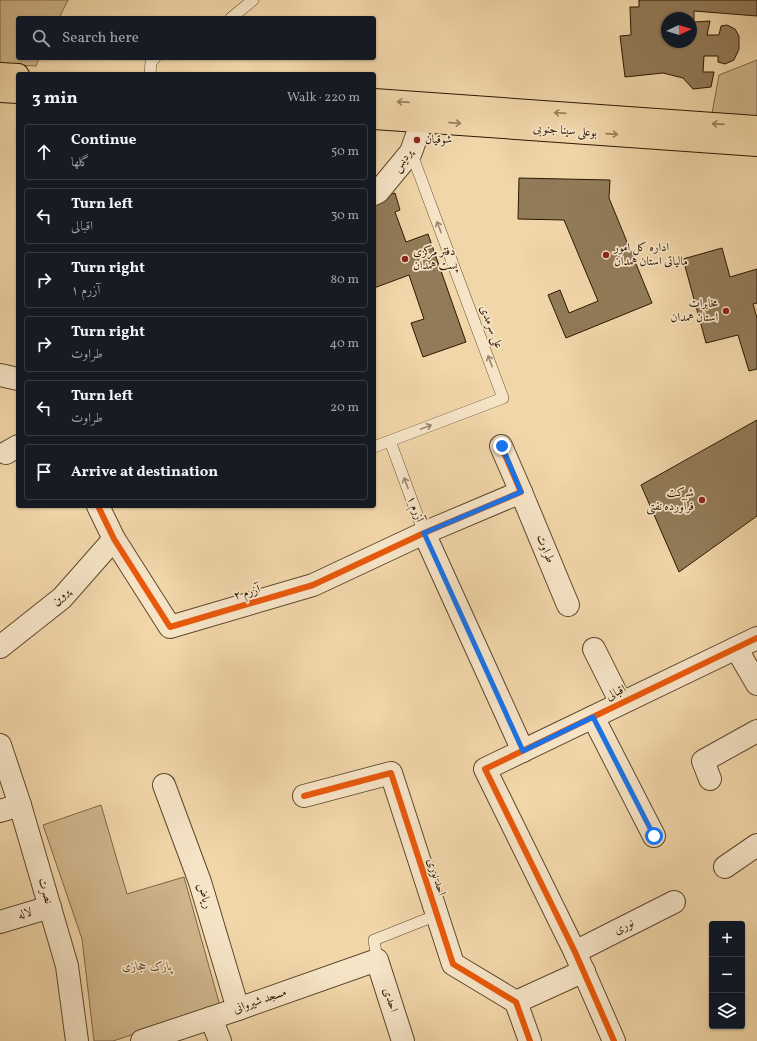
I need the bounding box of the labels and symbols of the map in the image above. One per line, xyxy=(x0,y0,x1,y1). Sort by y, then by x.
north arrow xyxy=(661,12,697,48)
one-way arrow xyxy=(397,99,410,106)
one-way arrow xyxy=(554,110,567,117)
one-way arrow xyxy=(448,120,461,127)
street label: بوعلی سینا جنوبی xyxy=(533,121,597,141)
one-way arrow xyxy=(712,121,725,128)
one-way arrow xyxy=(605,131,618,138)
place label: شوقیان xyxy=(425,132,452,148)
marker: شوقیان xyxy=(412,135,422,145)
street label: پردیس xyxy=(389,145,418,176)
one-way arrow xyxy=(435,221,443,233)
place label: اداره کل امور مالیاتی استان همدان xyxy=(613,240,688,270)
place label: دفتر مرکزی پست همدان xyxy=(413,244,459,274)
marker: اداره کل امور مالیاتی استان همدان xyxy=(601,250,611,260)
marker: دفتر مرکزی پست همدان xyxy=(400,254,410,264)
place label: مخابرات استان همدان xyxy=(671,296,719,326)
street label: علی سرمدی xyxy=(475,303,507,351)
marker: مخابرات استان همدان xyxy=(721,306,731,316)
one-way arrow xyxy=(485,356,493,368)
one-way arrow xyxy=(420,423,432,431)
route end xyxy=(493,437,511,455)
one-way arrow xyxy=(401,478,409,490)
place label: شرکت فرآورده نفتی xyxy=(646,485,694,515)
street label: آزرم ۱ xyxy=(401,493,429,527)
marker: شرکت فرآورده نفتی xyxy=(697,495,707,505)
street label: طراوت xyxy=(532,532,558,566)
street label: آزرم ۲ xyxy=(232,580,264,606)
street label: پروین xyxy=(48,583,75,610)
street label: اقبالی xyxy=(603,681,629,705)
route start xyxy=(645,827,663,845)
street label: احد نوری xyxy=(422,856,450,898)
street label: نصرت xyxy=(34,876,56,906)
street label: ریاض xyxy=(193,881,215,911)
street label: لاله xyxy=(16,904,34,924)
street label: نوری xyxy=(611,915,637,939)
park label: پارک حجازی xyxy=(122,959,174,975)
street label: مسجد شیروانی xyxy=(231,984,289,1018)
street label: احدی xyxy=(379,986,402,1015)

